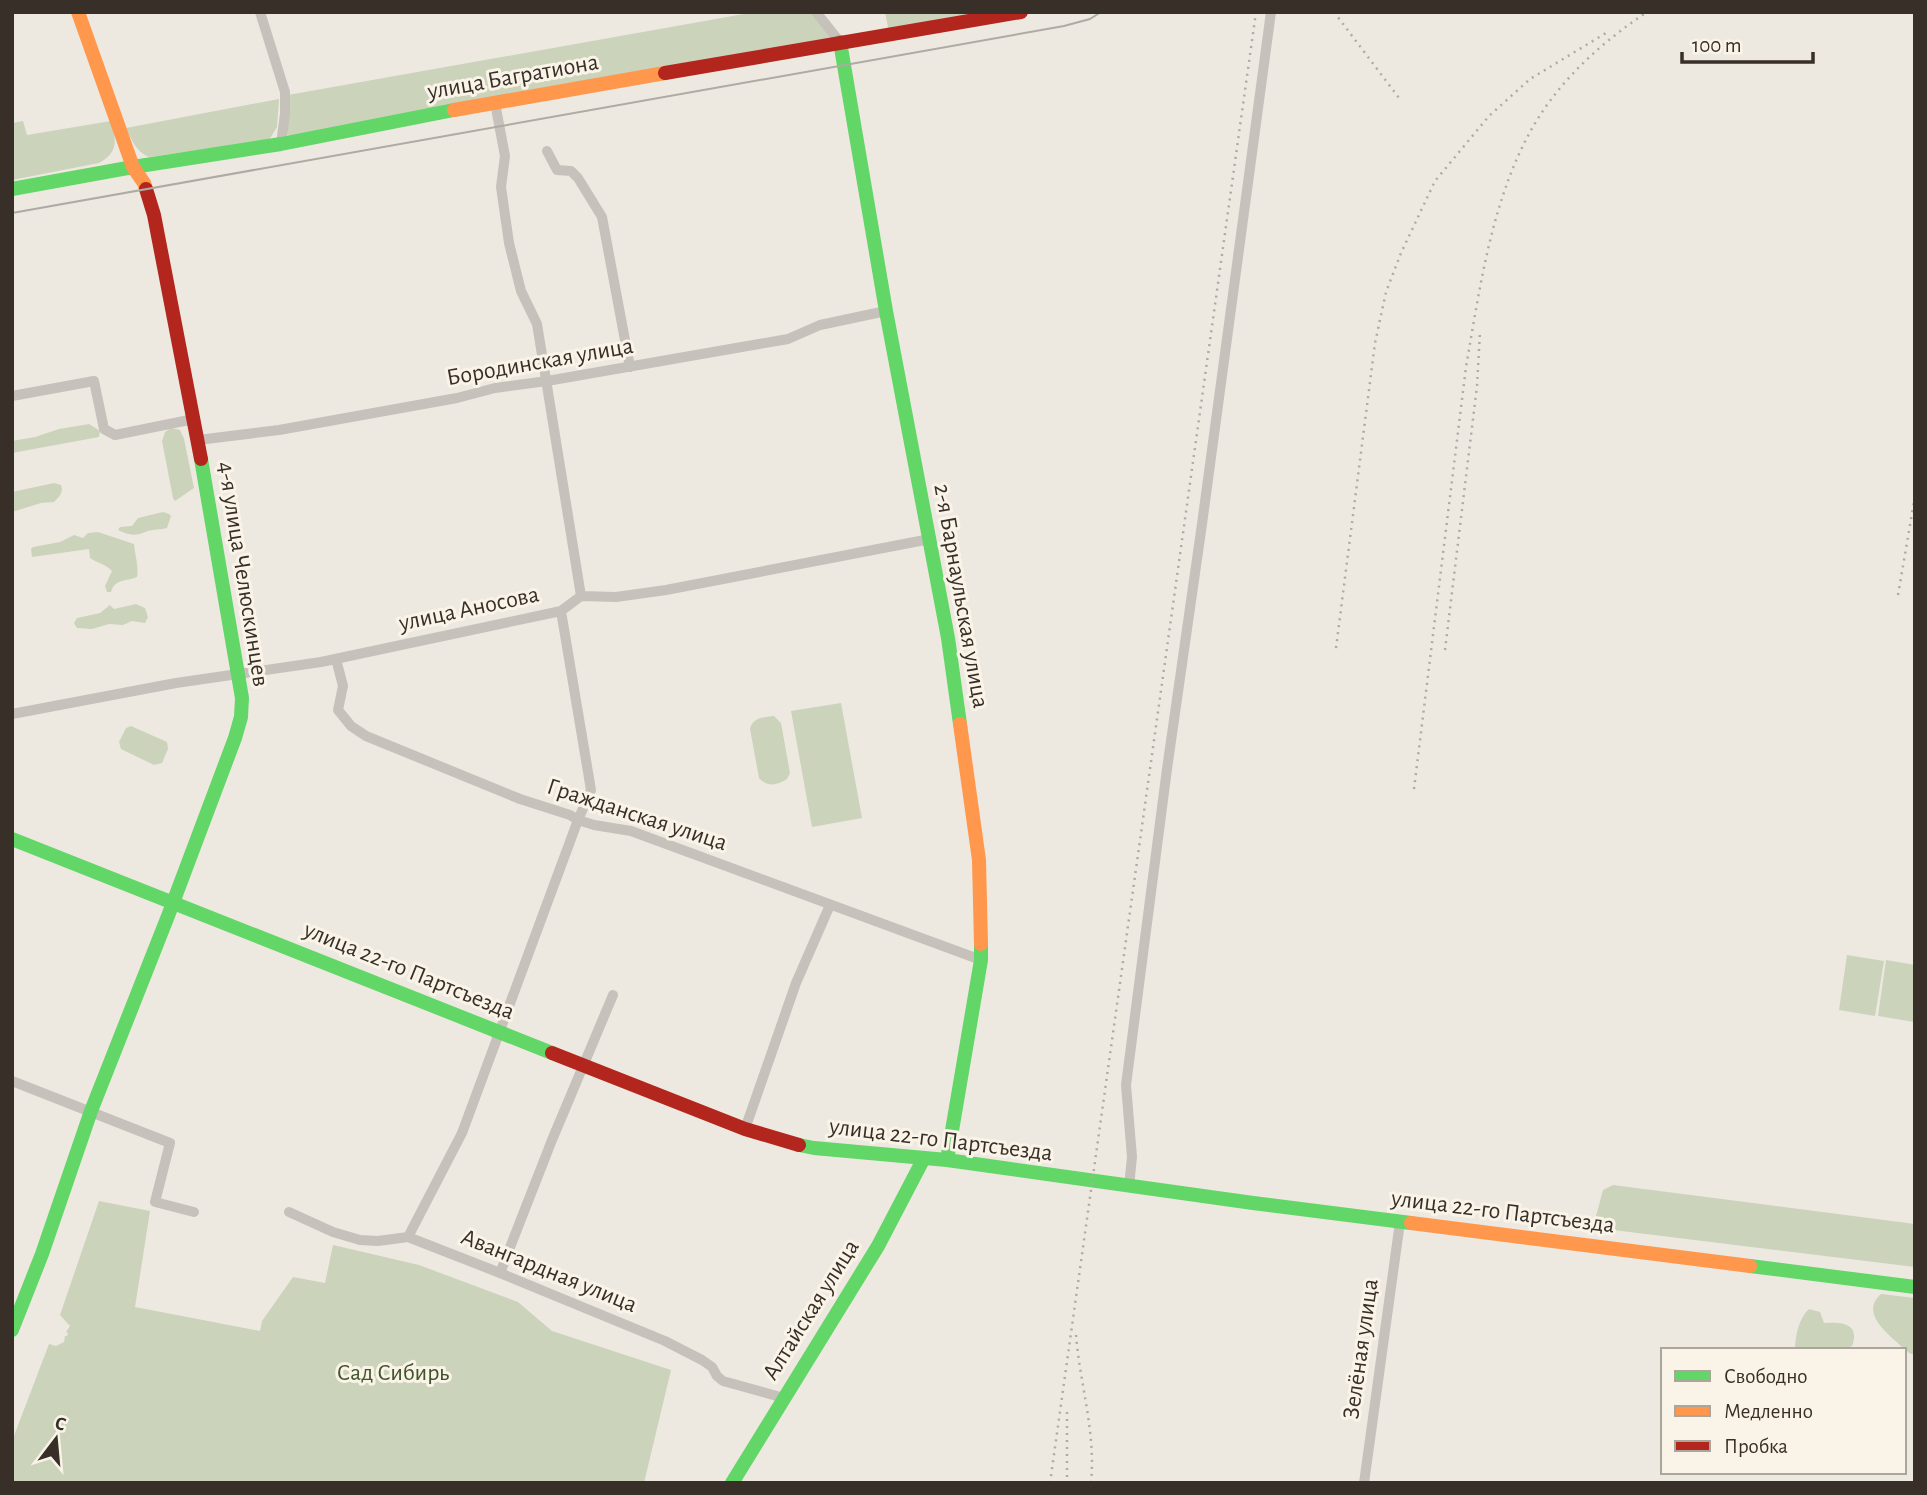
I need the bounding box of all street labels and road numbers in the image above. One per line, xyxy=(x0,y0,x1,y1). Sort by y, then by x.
street label: улица Багратиона xyxy=(425,50,600,104)
street label: Бородинская улица xyxy=(445,334,635,390)
street label: 4-я улица Челюскинцев xyxy=(213,460,273,688)
street label: 2-я Барнаульская улица xyxy=(929,482,993,710)
street label: улица Аносова xyxy=(396,582,541,636)
street label: Гражданская улица xyxy=(544,775,730,855)
street label: улица 22-го Партсъезда xyxy=(299,917,518,1024)
street label: улица 22-го Партсъезда xyxy=(827,1114,1054,1166)
street label: улица 22-го Партсъезда xyxy=(1389,1186,1616,1238)
street label: Авангардная улица xyxy=(458,1225,640,1317)
street label: Алтайская улица xyxy=(758,1236,864,1384)
street label: Зелёная улица xyxy=(1339,1277,1383,1421)

